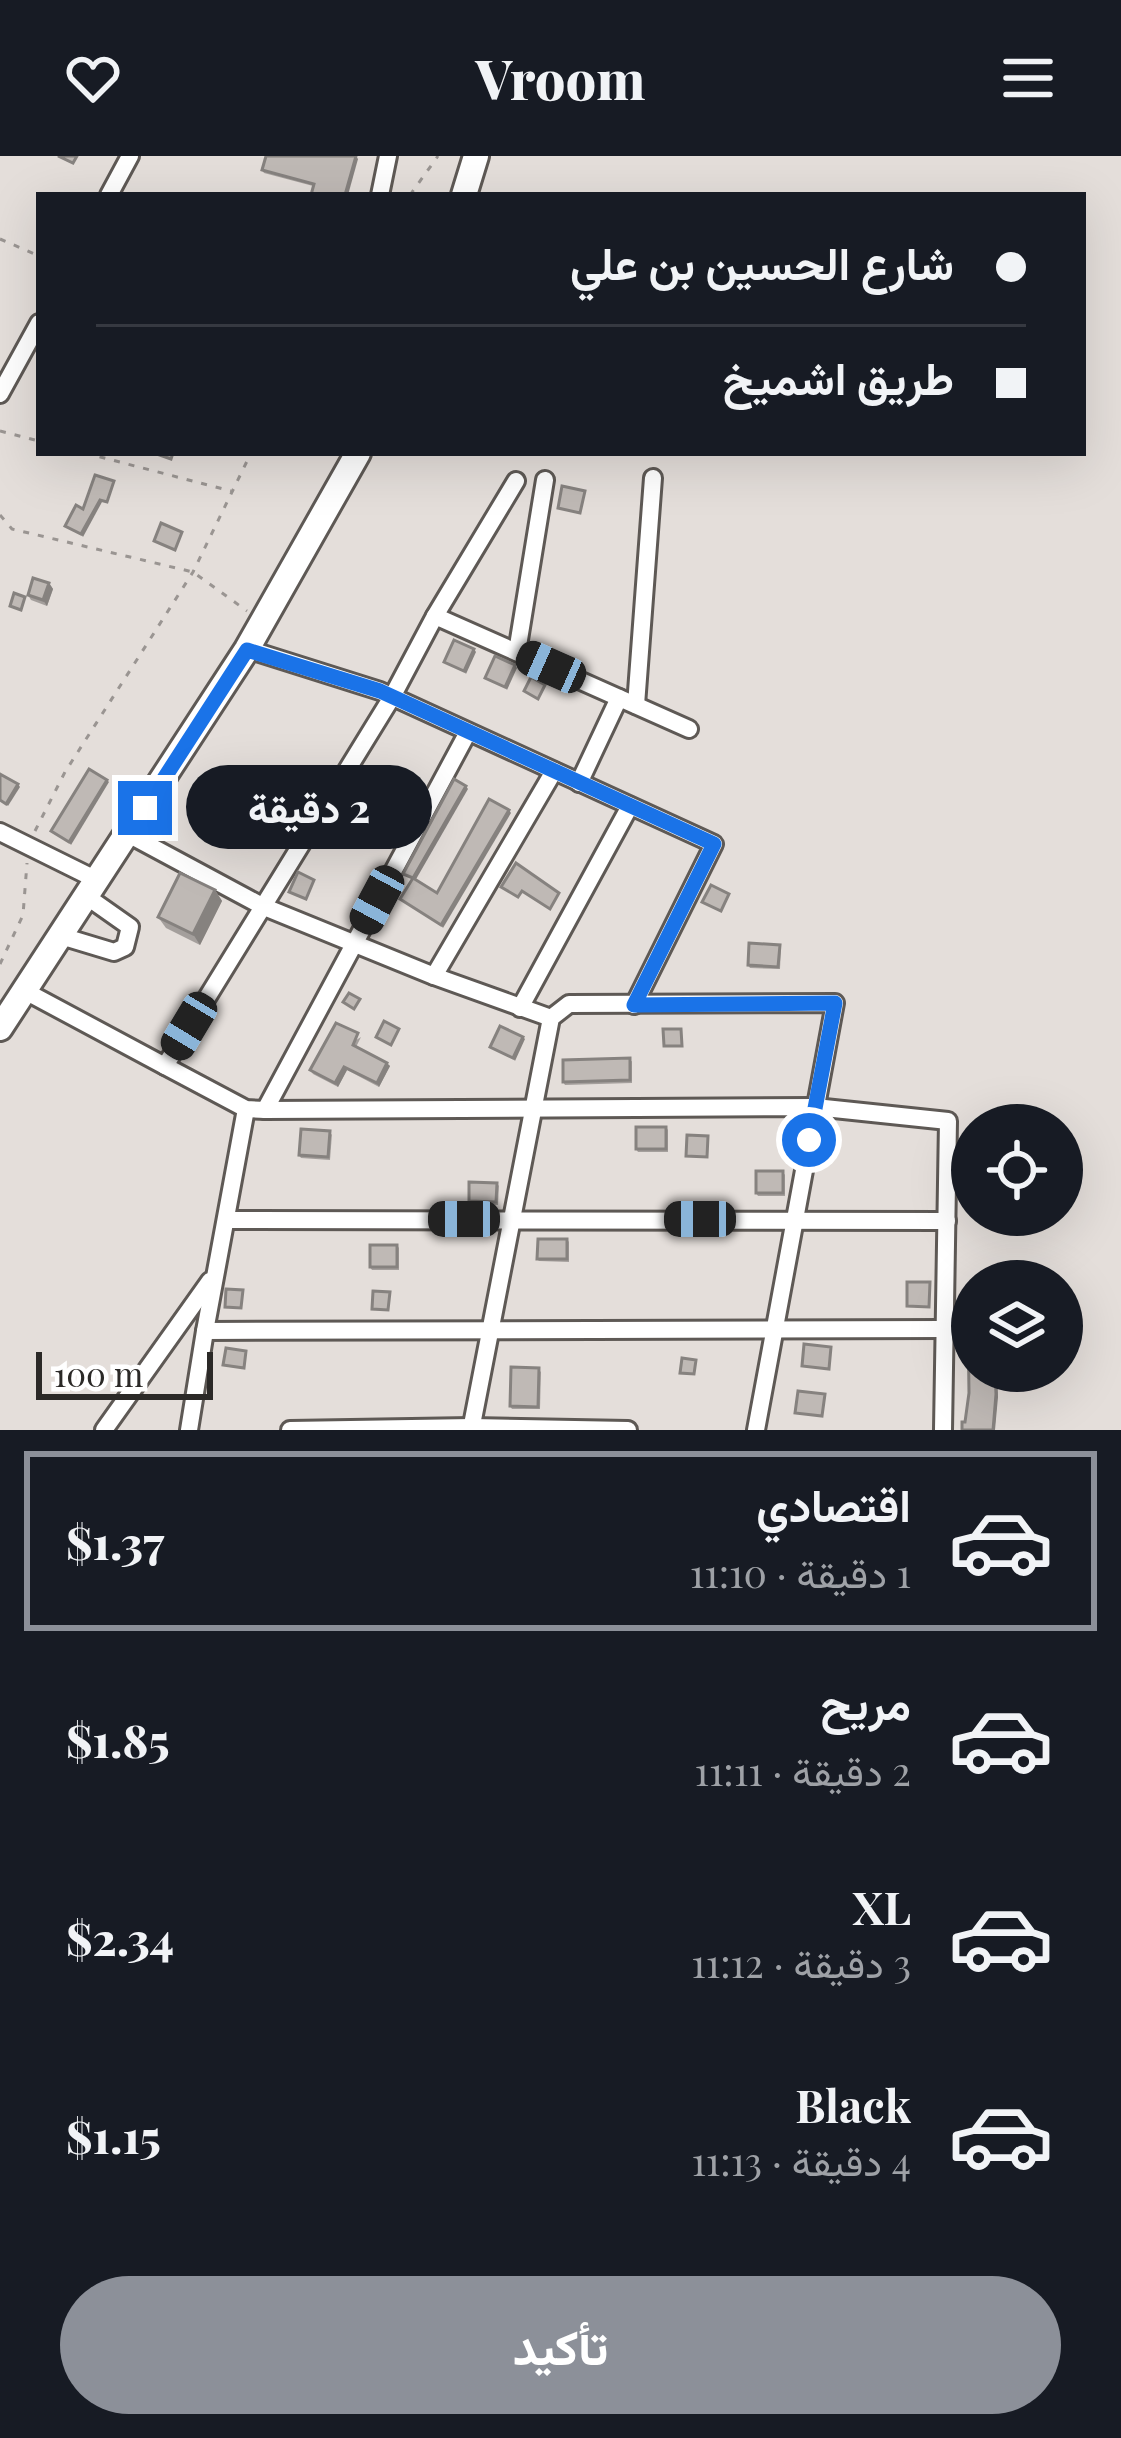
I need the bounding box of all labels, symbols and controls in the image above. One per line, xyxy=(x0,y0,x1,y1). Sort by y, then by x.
text: Vroom xyxy=(476,42,645,114)
icon: heart xyxy=(60,45,126,111)
icon: menu xyxy=(995,45,1061,111)
text: شارع الحسين بن علي xyxy=(570,231,954,291)
text: طريق اشميخ xyxy=(723,346,954,406)
car xyxy=(511,636,591,698)
callout: 2 دقيقة xyxy=(187,766,433,850)
route end xyxy=(118,781,172,835)
text: 2 دقيقة xyxy=(248,781,370,833)
car xyxy=(344,860,410,940)
car xyxy=(155,986,223,1066)
map controls xyxy=(951,1104,1083,1392)
button: locate xyxy=(951,1104,1083,1236)
route start xyxy=(782,1113,836,1167)
car xyxy=(428,1201,500,1237)
car xyxy=(664,1201,736,1237)
button: layers xyxy=(951,1260,1083,1392)
scale bar xyxy=(36,1346,213,1399)
text: 100 m xyxy=(54,1351,143,1395)
text: اقتصادي xyxy=(756,1473,911,1533)
icon: car xyxy=(947,1487,1055,1595)
text: $1.37 xyxy=(66,1511,164,1571)
text: 1 دقيقة · 11:10 xyxy=(690,1546,911,1598)
text: مريح xyxy=(820,1671,911,1731)
icon: car xyxy=(947,1685,1055,1793)
text: $1.85 xyxy=(66,1709,170,1769)
text: 2 دقيقة · 11:11 xyxy=(695,1744,911,1796)
text: XL xyxy=(852,1876,911,1936)
icon: car xyxy=(947,1883,1055,1991)
text: $2.34 xyxy=(66,1907,174,1967)
text: 3 دقيقة · 11:12 xyxy=(691,1936,911,1988)
text: Black xyxy=(795,2074,911,2134)
icon: car xyxy=(947,2081,1055,2189)
text: $1.15 xyxy=(66,2105,161,2165)
text: 4 دقيقة · 11:13 xyxy=(691,2134,911,2186)
button: تأكيد xyxy=(60,2276,1061,2414)

